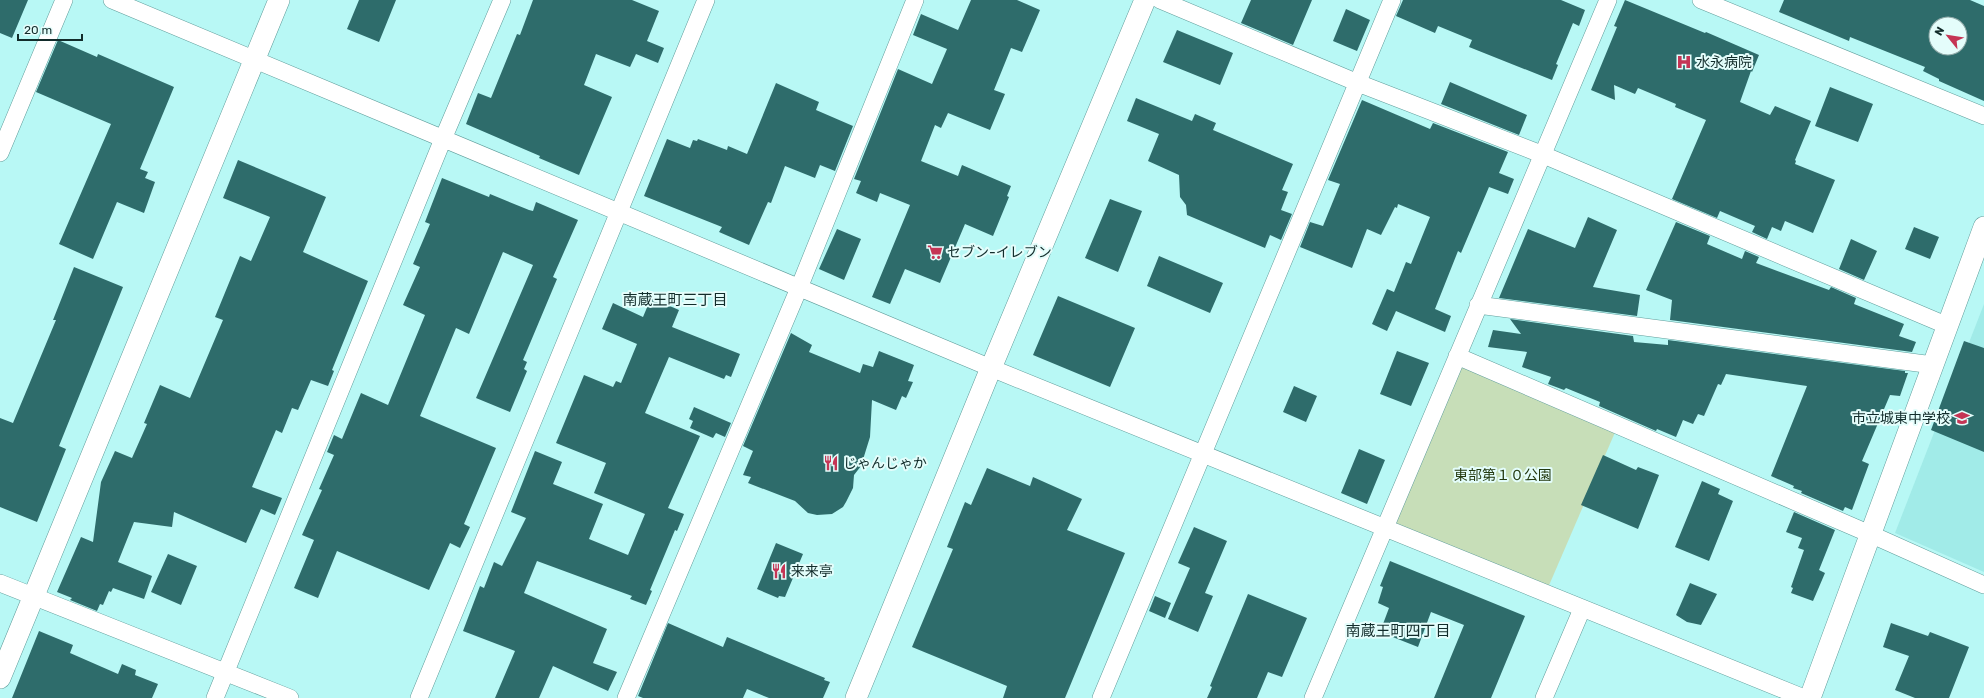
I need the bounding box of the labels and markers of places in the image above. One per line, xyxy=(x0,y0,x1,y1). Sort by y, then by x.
hospital icon: 水永病院 xyxy=(1675,53,1693,71)
place label: 水永病院 xyxy=(1696,54,1752,71)
supermarket icon: セブン-イレブン xyxy=(926,243,944,261)
place label: セブン-イレブン xyxy=(947,244,1052,261)
school or university icon: 市立城東中学校 xyxy=(1953,409,1971,427)
place label: 市立城東中学校 xyxy=(1852,410,1950,427)
restaurant icon: じゃんじゃか xyxy=(822,454,840,472)
place label: じゃんじゃか xyxy=(843,455,927,472)
restaurant icon: 来来亭 xyxy=(770,562,788,580)
place label: 来来亭 xyxy=(791,563,833,580)

